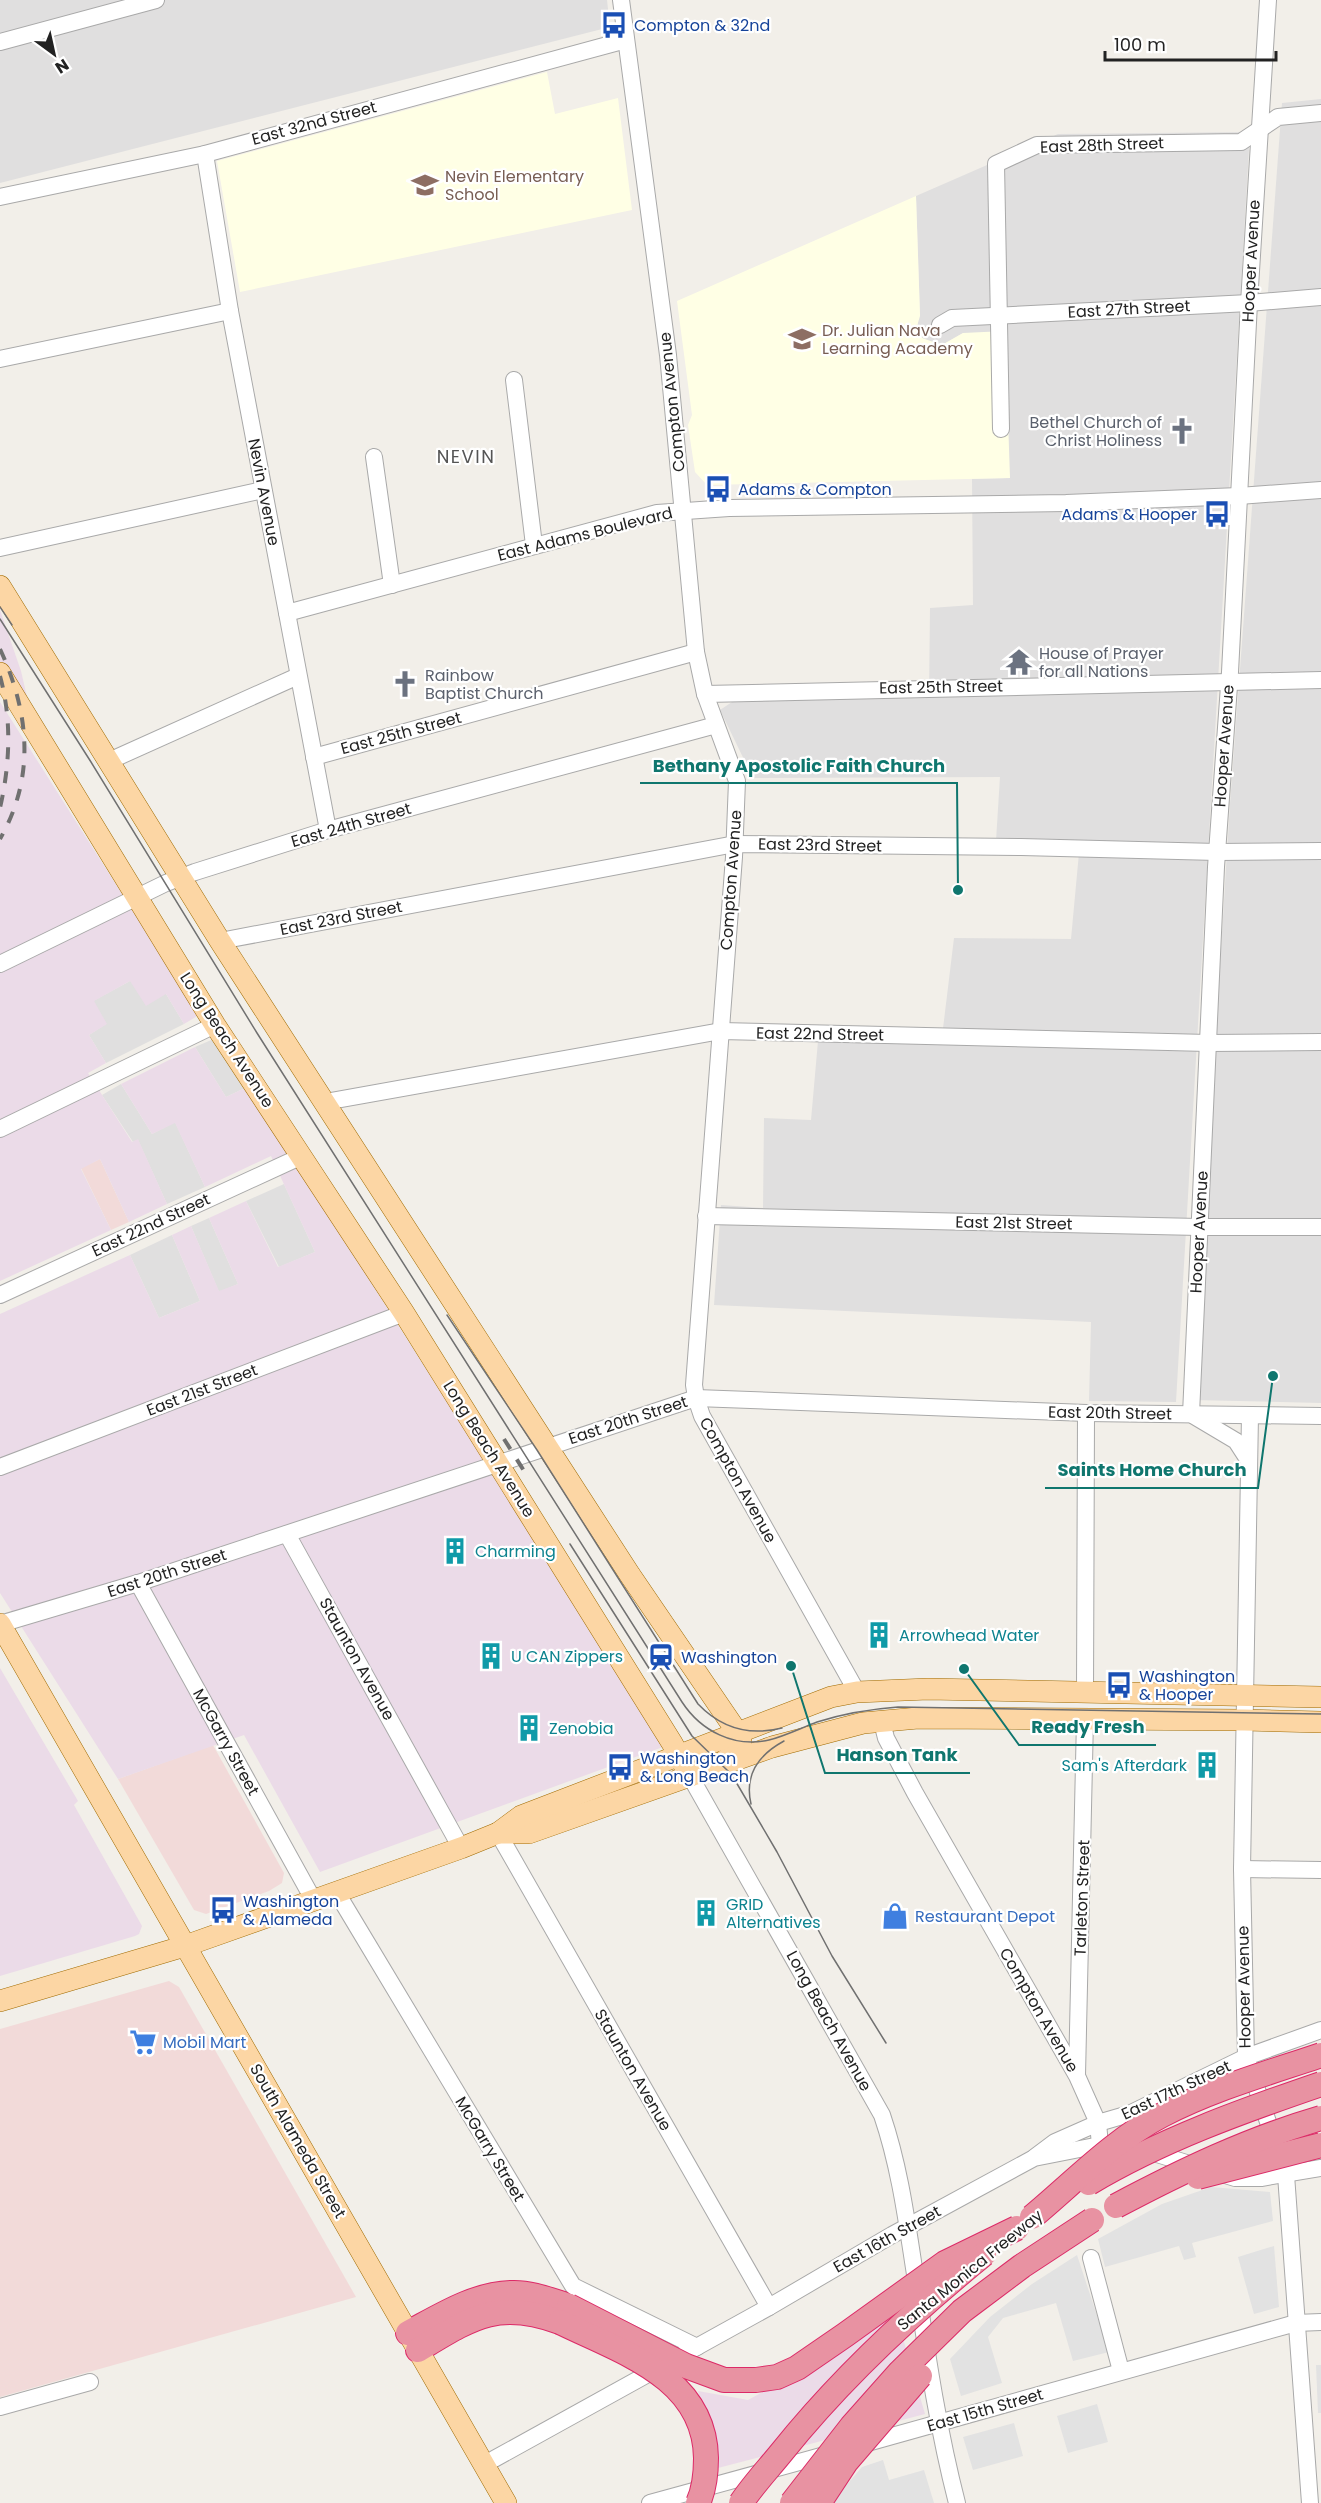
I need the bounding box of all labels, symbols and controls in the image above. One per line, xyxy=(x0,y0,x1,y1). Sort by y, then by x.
bus stop icon: Compton & 32nd xyxy=(599,10,629,40)
place label: Compton & 32nd xyxy=(634,14,770,37)
north arrow xyxy=(24,24,84,84)
scale bar xyxy=(1105,24,1276,62)
text: 100 m xyxy=(1114,32,1166,57)
text: N xyxy=(51,53,73,79)
street label: East 32nd Street xyxy=(249,95,379,151)
street label: East 28th Street xyxy=(1040,131,1165,159)
place label: Nevin Elementary School xyxy=(445,165,584,206)
school or university icon: Nevin Elementary School xyxy=(410,170,440,200)
street label: Hooper Avenue xyxy=(1236,199,1266,323)
street label: East 27th Street xyxy=(1067,294,1191,324)
place label: Dr. Julian Nava Learning Academy xyxy=(822,319,973,360)
school or university icon: Dr. Julian Nava Learning Academy xyxy=(787,324,817,354)
street label: Compton Avenue xyxy=(653,331,691,473)
place label: Bethel Church of Christ Holiness xyxy=(1030,411,1162,452)
church icon: Bethel Church of Christ Holiness xyxy=(1167,416,1197,446)
street label: Nevin Avenue xyxy=(242,436,286,548)
district label: NEVIN xyxy=(437,444,495,469)
bus stop icon: Adams & Compton xyxy=(703,474,733,504)
place label: Adams & Compton xyxy=(738,478,892,501)
bus stop icon: Adams & Hooper xyxy=(1202,499,1232,529)
street label: East Adams Boulevard xyxy=(495,501,675,567)
place label: Adams & Hooper xyxy=(1061,503,1197,526)
place label: House of Prayer for all Nations xyxy=(1039,642,1164,683)
temple icon: House of Prayer for all Nations xyxy=(1004,647,1034,677)
place label: Rainbow Baptist Church xyxy=(425,664,543,705)
church icon: Rainbow Baptist Church xyxy=(390,669,420,699)
street label: East 25th Street xyxy=(879,674,1003,700)
street label: Hooper Avenue xyxy=(1208,684,1240,808)
street label: East 25th Street xyxy=(338,706,464,760)
callout: Bethany Apostolic Faith Church xyxy=(640,747,957,783)
text: Bethany Apostolic Faith Church xyxy=(653,753,945,778)
street label: East 24th Street xyxy=(288,797,414,853)
street label: Compton Avenue xyxy=(715,809,747,951)
street label: East 23rd Street xyxy=(758,832,882,858)
street label: East 23rd Street xyxy=(278,895,404,941)
street label: Long Beach Avenue xyxy=(175,968,280,1112)
street label: East 22nd Street xyxy=(756,1021,884,1047)
street label: Hooper Avenue xyxy=(1184,1170,1214,1294)
street label: East 22nd Street xyxy=(88,1187,214,1262)
street label: East 21st Street xyxy=(955,1210,1073,1236)
street label: East 21st Street xyxy=(143,1358,261,1422)
street label: Long Beach Avenue xyxy=(438,1376,540,1522)
street label: East 20th Street xyxy=(566,1390,691,1450)
street label: East 20th Street xyxy=(1048,1400,1172,1426)
street label: Compton Avenue xyxy=(694,1413,782,1547)
callout: Saints Home Church xyxy=(1045,1452,1258,1488)
text: Saints Home Church xyxy=(1057,1457,1247,1482)
building icon: Charming xyxy=(440,1536,470,1566)
place label: Charming xyxy=(475,1540,556,1563)
street label: East 20th Street xyxy=(105,1543,230,1603)
street label: Staunton Avenue xyxy=(314,1593,400,1725)
building icon: Arrowhead Water xyxy=(864,1620,894,1650)
place label: Arrowhead Water xyxy=(899,1624,1039,1647)
building icon: U CAN Zippers xyxy=(476,1641,506,1671)
station icon: Washington xyxy=(646,1642,676,1672)
place label: U CAN Zippers xyxy=(511,1645,623,1668)
place label: Washington xyxy=(681,1646,777,1669)
place label: Washington & Hooper xyxy=(1139,1665,1235,1706)
bus stop icon: Washington & Hooper xyxy=(1104,1670,1134,1700)
street label: McGarry Street xyxy=(187,1684,265,1800)
callout: Ready Fresh xyxy=(1019,1709,1156,1745)
building icon: Zenobia xyxy=(514,1713,544,1743)
text: Ready Fresh xyxy=(1031,1714,1145,1739)
place label: Zenobia xyxy=(549,1717,614,1740)
callout: Hanson Tank xyxy=(825,1737,970,1773)
text: Hanson Tank xyxy=(836,1742,958,1767)
place label: Washington & Long Beach xyxy=(640,1747,749,1788)
building icon: Sam's Afterdark xyxy=(1192,1750,1222,1780)
bus stop icon: Washington & Long Beach xyxy=(605,1752,635,1782)
place label: Sam's Afterdark xyxy=(1062,1754,1188,1777)
street label: Tarleton Street xyxy=(1068,1839,1096,1957)
place label: Washington & Alameda xyxy=(243,1890,339,1931)
place label: GRID Alternatives xyxy=(726,1893,821,1934)
bus stop icon: Washington & Alameda xyxy=(208,1895,238,1925)
building icon: GRID Alternatives xyxy=(691,1898,721,1928)
shop icon: Restaurant Depot xyxy=(880,1901,910,1931)
place label: Restaurant Depot xyxy=(915,1905,1055,1928)
street label: Hooper Avenue xyxy=(1231,1925,1257,2048)
street label: Compton Avenue xyxy=(994,1943,1084,2077)
street label: Long Beach Avenue xyxy=(781,1947,877,2095)
street label: Staunton Avenue xyxy=(589,2005,677,2135)
supermarket icon: Mobil Mart xyxy=(128,2027,158,2057)
place label: Mobil Mart xyxy=(163,2031,247,2054)
street label: East 17th Street xyxy=(1117,2054,1235,2125)
street label: South Alameda Street xyxy=(244,2060,352,2223)
street label: McGarry Street xyxy=(450,2092,531,2206)
street label: East 16th Street xyxy=(829,2200,945,2278)
street label: Santa Monica Freeway xyxy=(892,2204,1048,2336)
street label: East 15th Street xyxy=(924,2382,1046,2438)

